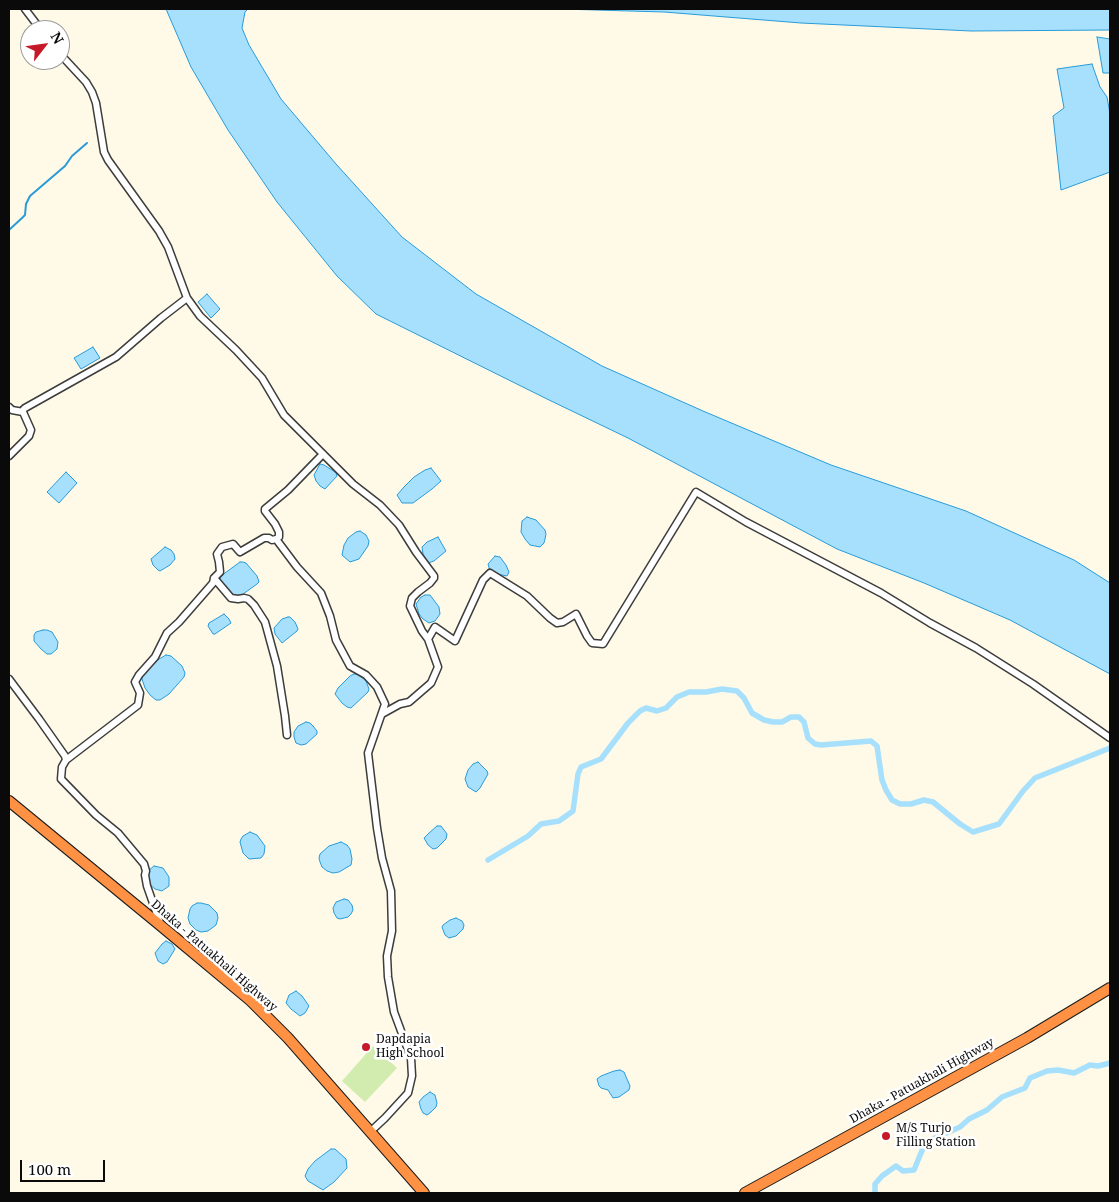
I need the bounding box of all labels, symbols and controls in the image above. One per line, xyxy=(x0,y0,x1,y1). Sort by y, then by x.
north arrow xyxy=(20,20,70,70)
text: N xyxy=(47,28,69,47)
street label: Dhaka - Patuakhali Highway xyxy=(148,897,280,1015)
place label: Dapdapia High School xyxy=(376,1033,444,1061)
street label: Dhaka - Patuakhali Highway xyxy=(847,1035,997,1127)
marker: Dapdapia High School xyxy=(360,1041,372,1053)
place label: M/S Turjo Filling Station xyxy=(896,1122,976,1150)
marker: M/S Turjo Filling Station xyxy=(880,1130,892,1142)
scale bar xyxy=(22,1150,108,1182)
text: 100 m xyxy=(28,1159,71,1179)

